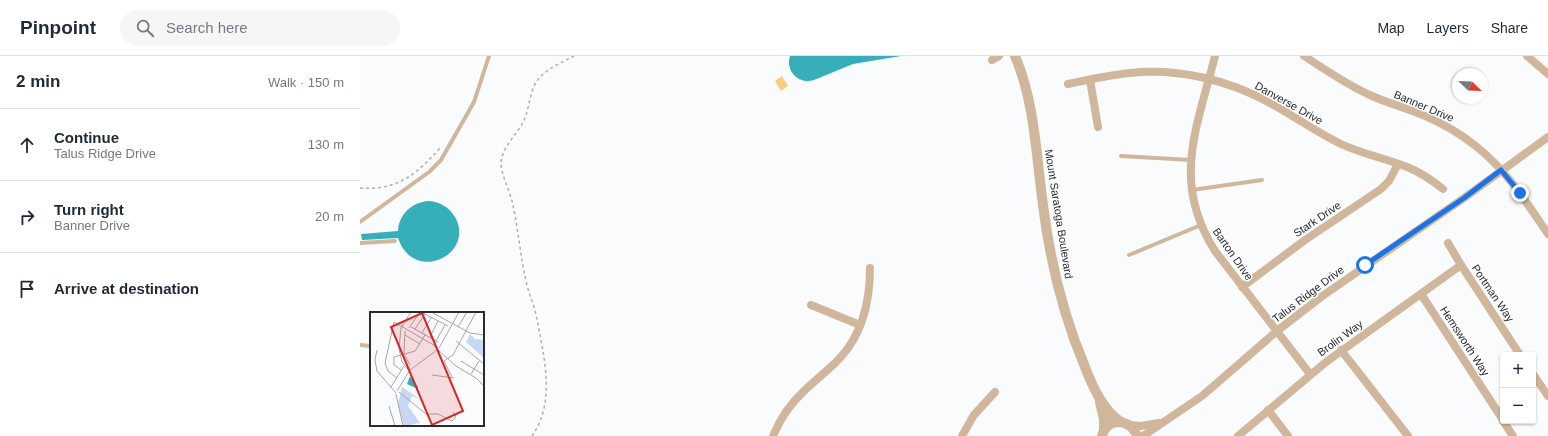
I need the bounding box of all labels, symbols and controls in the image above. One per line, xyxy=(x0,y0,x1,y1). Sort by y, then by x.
search box xyxy=(120,10,400,46)
text: Pinpoint xyxy=(20,17,96,38)
icon: search xyxy=(134,17,156,39)
text: Search here xyxy=(166,19,248,36)
text: Map xyxy=(1377,20,1405,36)
text: Layers xyxy=(1427,20,1469,36)
text: Share xyxy=(1491,20,1528,36)
north arrow xyxy=(1452,68,1488,104)
text: 2 min xyxy=(16,72,60,91)
text: Walk · 150 m xyxy=(268,75,344,90)
street label: Danverse Drive xyxy=(1253,79,1325,127)
street label: Banner Drive xyxy=(1392,88,1456,124)
text: Continue xyxy=(54,129,119,146)
icon: ahead xyxy=(16,134,38,156)
text: 130 m xyxy=(308,137,344,152)
text: Talus Ridge Drive xyxy=(54,146,156,161)
street label: Mount Saratoga Boulevard xyxy=(1043,148,1075,280)
route end xyxy=(1511,184,1529,202)
street label: Stark Drive xyxy=(1291,199,1343,239)
text: Turn right xyxy=(54,201,124,218)
icon: right xyxy=(16,206,38,228)
text: 20 m xyxy=(315,209,344,224)
text: Banner Drive xyxy=(54,218,130,233)
street label: Barton Drive xyxy=(1211,226,1255,282)
route start xyxy=(1356,256,1374,274)
street label: Portman Way xyxy=(1470,262,1517,324)
street label: Talus Ridge Drive xyxy=(1270,263,1346,325)
icon: arrive xyxy=(16,278,38,300)
text: Arrive at destination xyxy=(54,280,199,297)
street label: Hemsworth Way xyxy=(1438,304,1492,378)
inset map xyxy=(370,312,484,426)
street label: Brolin Way xyxy=(1315,317,1365,358)
map controls xyxy=(1500,352,1536,424)
button: + xyxy=(1500,352,1536,388)
button: − xyxy=(1500,388,1536,424)

